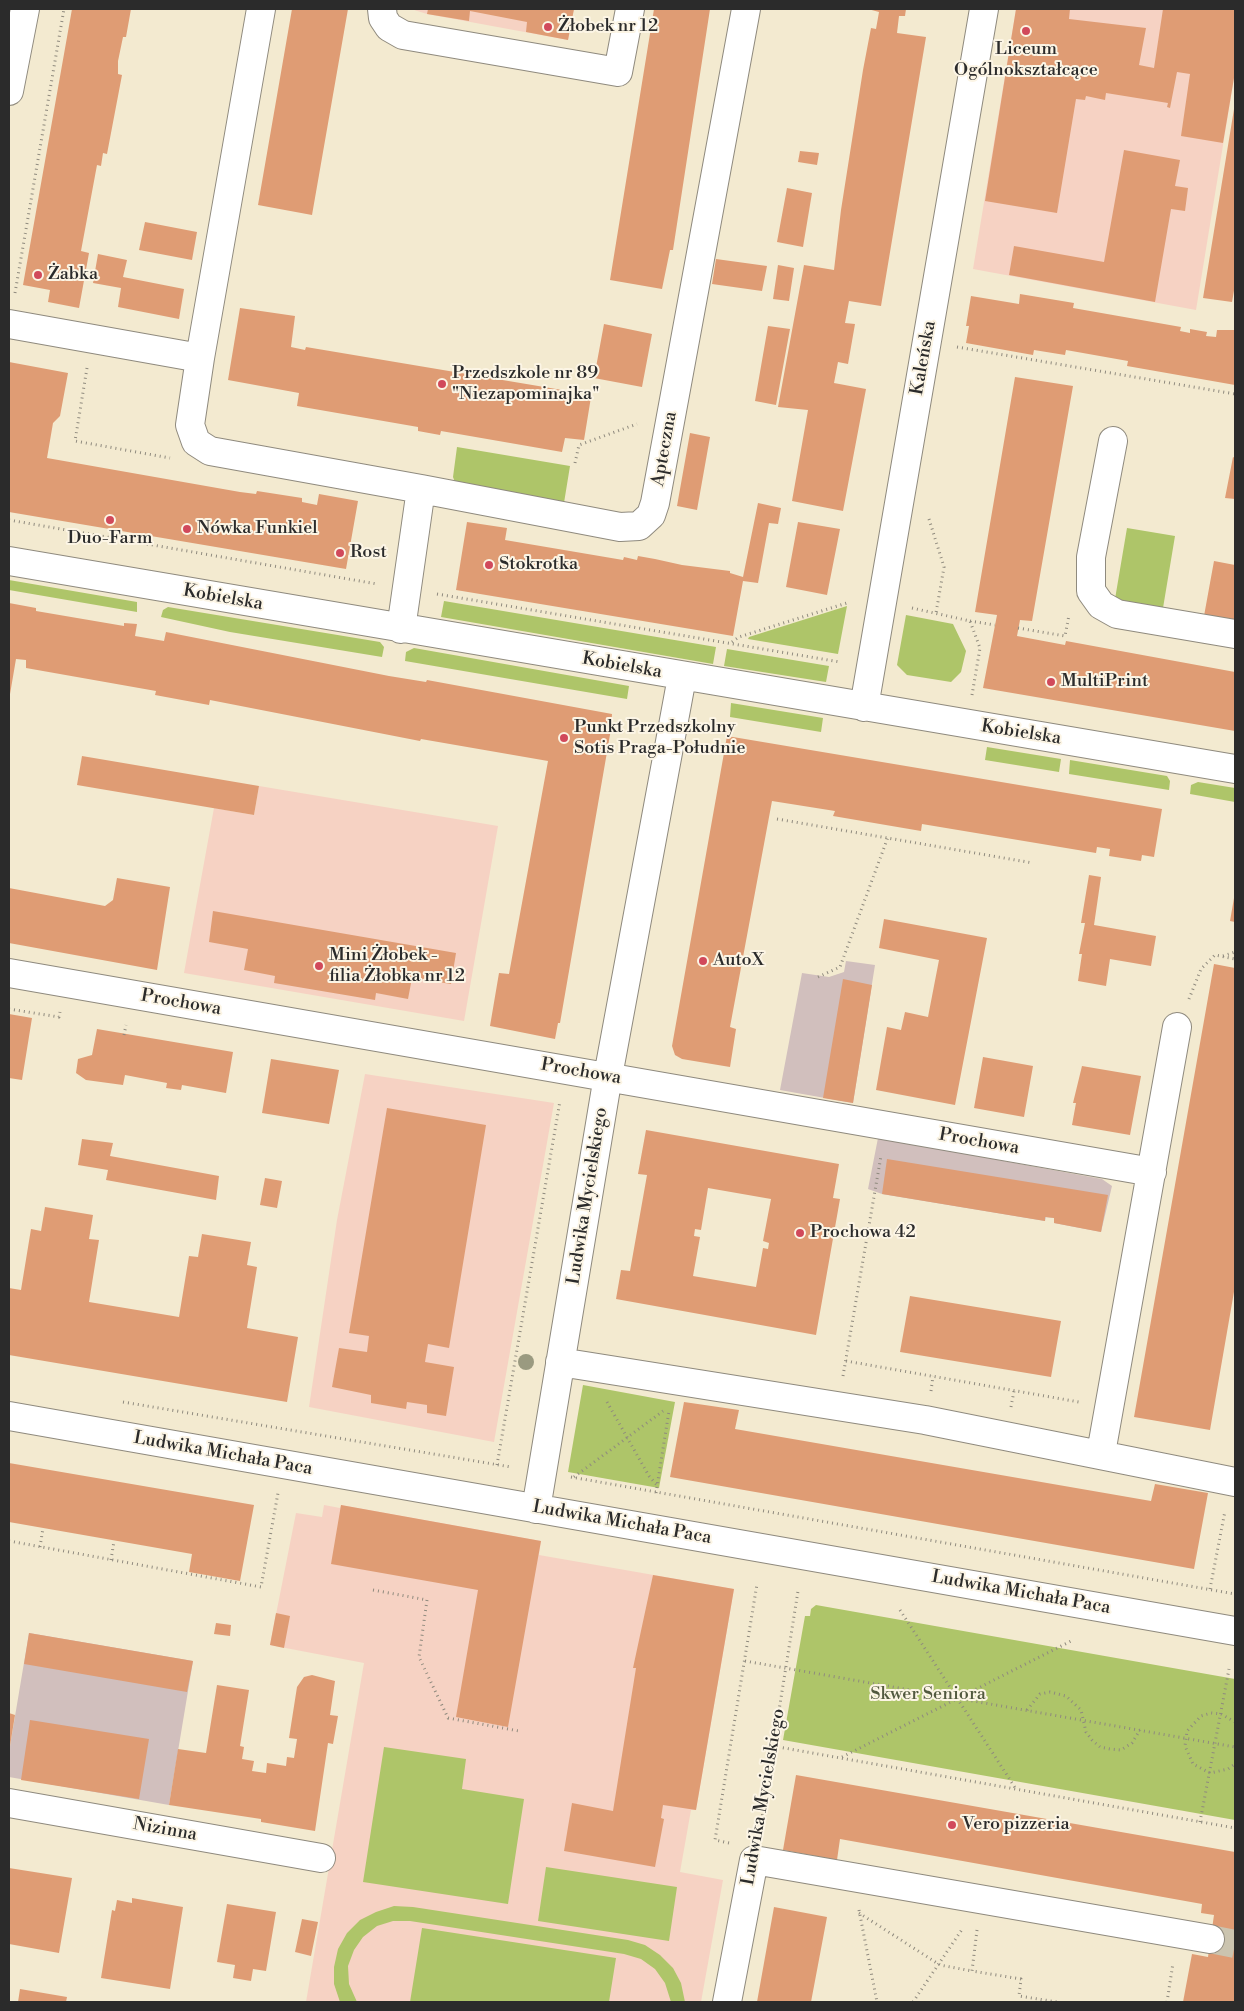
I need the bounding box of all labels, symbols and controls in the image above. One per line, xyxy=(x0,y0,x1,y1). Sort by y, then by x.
place label: Żłobek nr 12 xyxy=(558,16,658,38)
marker: Żłobek nr 12 xyxy=(542,21,554,33)
marker: Liceum Ogólnokształcące xyxy=(1020,25,1032,37)
place label: Liceum Ogólnokształcące xyxy=(954,39,1098,82)
place label: Żabka xyxy=(48,264,98,286)
marker: Żabka xyxy=(32,269,44,281)
street label: Kaleńska xyxy=(907,319,941,397)
place label: Przedszkole nr 89 "Niezapominajka" xyxy=(452,363,599,406)
marker: Przedszkole nr 89 "Niezapominajka" xyxy=(436,378,448,390)
street label: Apteczna xyxy=(648,410,682,488)
marker: Duo-Farm xyxy=(104,514,116,526)
place label: Nówka Funkiel xyxy=(197,518,318,540)
marker: Nówka Funkiel xyxy=(181,523,193,535)
place label: Duo-Farm xyxy=(67,528,153,550)
place label: Rost xyxy=(350,542,387,564)
marker: Rost xyxy=(334,547,346,559)
place label: Stokrotka xyxy=(499,554,578,576)
marker: Stokrotka xyxy=(483,559,495,571)
street label: Kobielska xyxy=(181,580,265,616)
street label: Kobielska xyxy=(580,648,664,684)
place label: MultiPrint xyxy=(1061,671,1148,693)
marker: MultiPrint xyxy=(1045,676,1057,688)
street label: Kobielska xyxy=(979,716,1063,750)
place label: Punkt Przedszkolny Sotis Praga-Południe xyxy=(574,717,746,760)
marker: Punkt Przedszkolny Sotis Praga-Południe xyxy=(558,732,570,744)
place label: Mini Żłobek - filia Żłobka nr 12 xyxy=(329,945,465,988)
place label: AutoX xyxy=(713,950,764,972)
marker: AutoX xyxy=(697,955,709,967)
marker: Mini Żłobek - filia Żłobka nr 12 xyxy=(313,960,325,972)
street label: Prochowa xyxy=(139,985,223,1021)
street label: Prochowa xyxy=(539,1054,623,1090)
street label: Ludwika Mycielskiego xyxy=(563,1106,613,1286)
street label: Prochowa xyxy=(937,1124,1021,1160)
place label: Prochowa 42 xyxy=(810,1222,916,1244)
marker: Prochowa 42 xyxy=(794,1227,806,1239)
street label: Ludwika Michała Paca xyxy=(132,1428,314,1480)
street label: Ludwika Michała Paca xyxy=(531,1497,713,1549)
street label: Ludwika Michała Paca xyxy=(930,1567,1112,1619)
park label: Skwer Seniora xyxy=(870,1684,986,1706)
street label: Ludwika Mycielskiego xyxy=(738,1707,790,1887)
street label: Nizinna xyxy=(131,1814,199,1846)
place label: Vero pizzeria xyxy=(962,1814,1070,1836)
marker: Vero pizzeria xyxy=(946,1819,958,1831)

